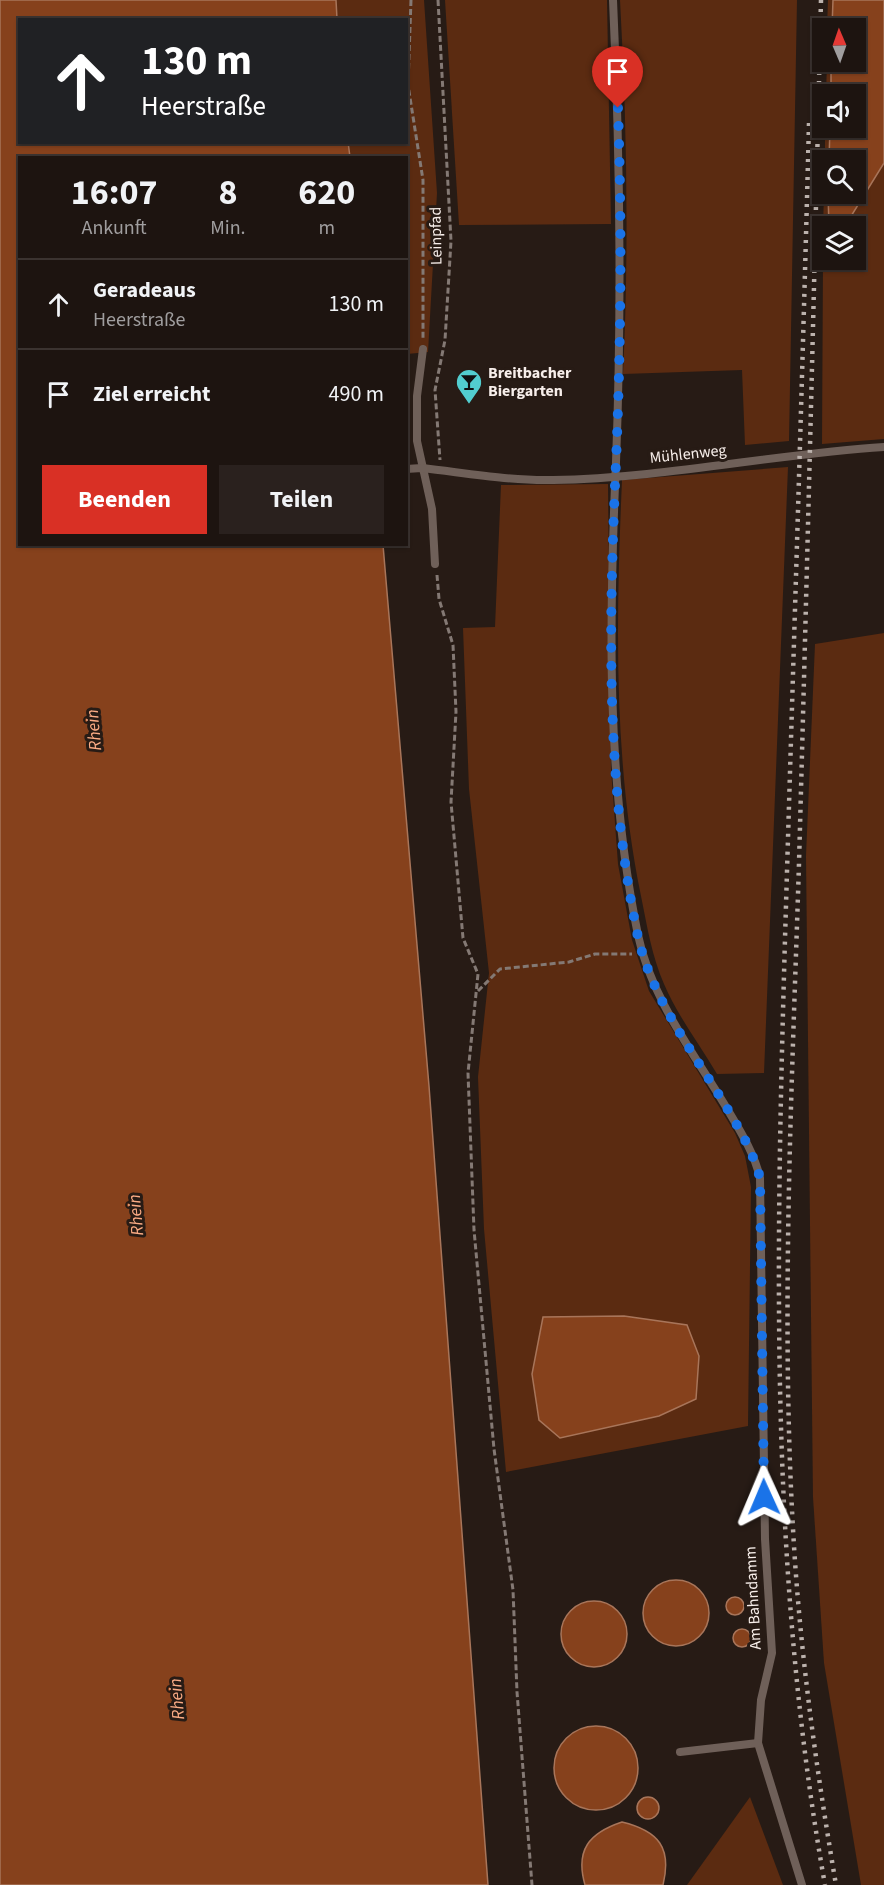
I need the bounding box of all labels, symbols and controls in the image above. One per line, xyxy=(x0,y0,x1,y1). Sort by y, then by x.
north arrow xyxy=(812,18,866,72)
map controls xyxy=(812,18,866,270)
text: 130 m xyxy=(141,31,252,91)
icon: ahead xyxy=(42,42,120,120)
pin xyxy=(592,46,643,108)
icon: arrive xyxy=(601,55,634,88)
button: sound xyxy=(812,84,866,138)
text: Heerstraße xyxy=(141,87,266,126)
button: search xyxy=(812,150,866,204)
text: 16:07 xyxy=(71,167,158,218)
text: 8 xyxy=(218,167,237,218)
text: 620 xyxy=(298,167,355,218)
street label: Leinpfad xyxy=(424,207,448,265)
text: Ankunft xyxy=(82,214,147,242)
text: Min. xyxy=(210,214,246,242)
text: m xyxy=(318,214,335,242)
button: layers xyxy=(812,216,866,270)
text: Geradeaus xyxy=(93,274,196,306)
icon: ahead xyxy=(42,288,75,321)
text: 130 m xyxy=(329,288,384,320)
text: Heerstraße xyxy=(93,306,185,334)
place label: Breitbacher Biergarten xyxy=(488,362,572,402)
bar icon: Breitbacher Biergarten xyxy=(454,367,484,405)
icon: arrive xyxy=(42,378,75,411)
text: Ziel erreicht xyxy=(93,378,211,410)
text: 490 m xyxy=(329,378,384,410)
street label: Mühlenweg xyxy=(649,439,727,469)
button: Beenden xyxy=(42,465,207,534)
button: Teilen xyxy=(219,465,384,534)
water label: Rhein xyxy=(80,708,108,752)
water label: Rhein xyxy=(122,1193,150,1237)
position arrow xyxy=(732,1465,796,1529)
street label: Am Bahndamm xyxy=(739,1546,767,1650)
water label: Rhein xyxy=(163,1677,191,1721)

